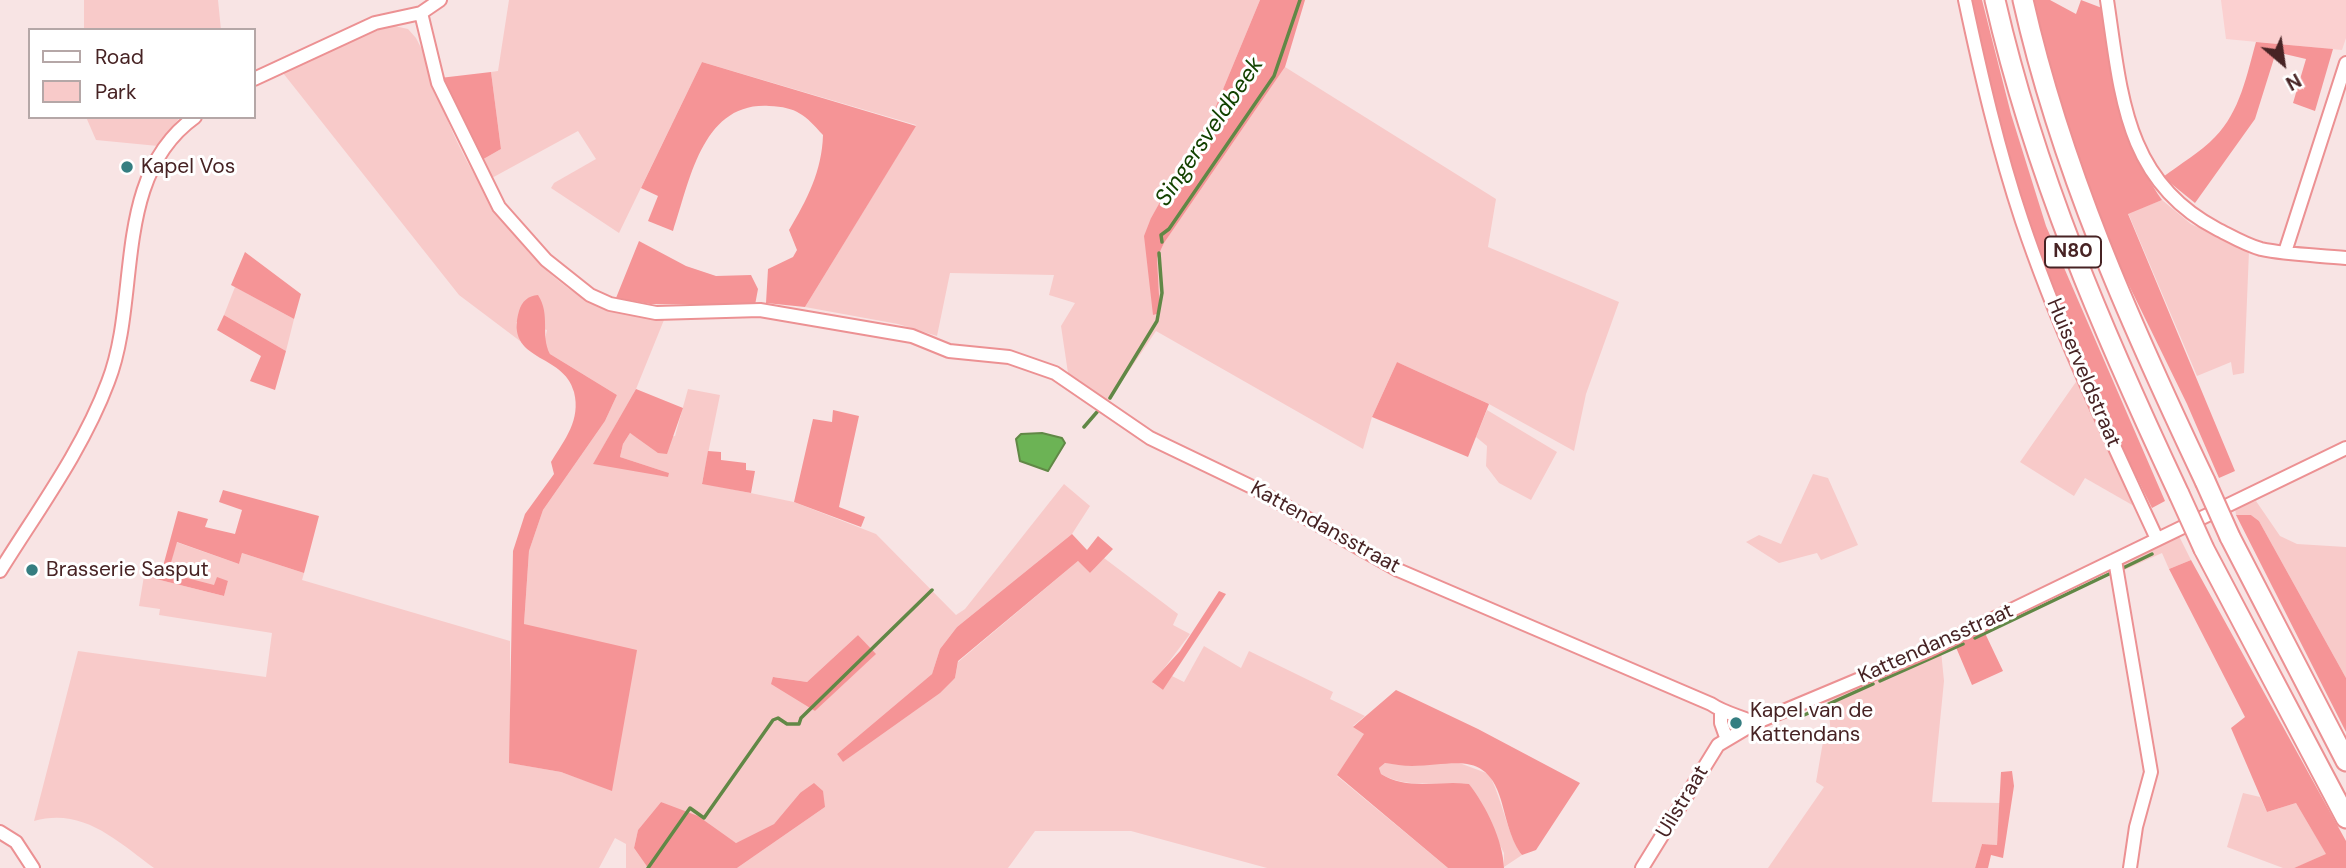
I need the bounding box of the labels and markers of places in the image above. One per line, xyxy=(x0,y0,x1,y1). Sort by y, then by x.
place label: Kapel Vos xyxy=(141,154,235,180)
marker: Kapel Vos xyxy=(119,159,135,175)
place label: Brasserie Sasput xyxy=(46,557,209,583)
marker: Brasserie Sasput xyxy=(24,562,40,578)
place label: Kapel van de Kattendans xyxy=(1750,698,1873,748)
marker: Kapel van de Kattendans xyxy=(1728,715,1744,731)

